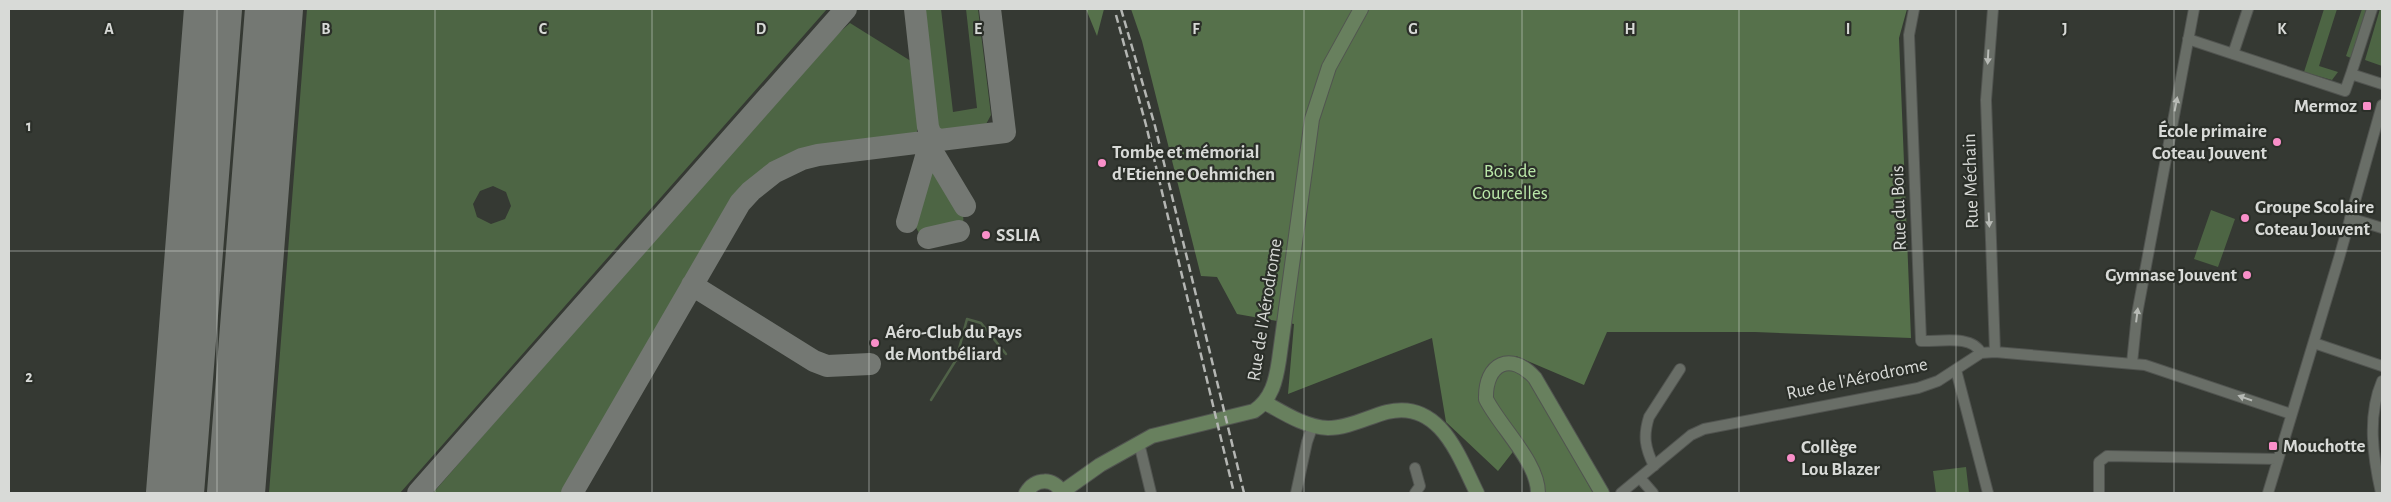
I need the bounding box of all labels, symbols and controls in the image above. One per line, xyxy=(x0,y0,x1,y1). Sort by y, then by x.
text: A xyxy=(104,21,114,37)
text: B xyxy=(321,21,331,37)
text: C xyxy=(539,21,548,37)
text: D xyxy=(756,21,767,37)
text: E xyxy=(974,21,982,37)
text: F xyxy=(1192,21,1200,37)
text: G xyxy=(1408,21,1418,37)
text: H xyxy=(1624,21,1636,37)
text: I xyxy=(1846,21,1850,37)
text: J xyxy=(2062,21,2068,37)
text: K xyxy=(2277,21,2287,37)
one-way arrow xyxy=(1984,50,1992,66)
one-way arrow xyxy=(2172,96,2180,111)
place label: Mermoz xyxy=(2294,97,2357,116)
marker: Mermoz xyxy=(2361,100,2373,112)
text: 1 xyxy=(26,118,32,134)
place label: École primaire Coteau Jouvent xyxy=(2152,120,2268,163)
street label: Rue Méchain xyxy=(1960,133,1982,229)
marker: École primaire Coteau Jouvent xyxy=(2271,136,2283,148)
place label: Tombe et mémorial d'Etienne Oehmichen xyxy=(1112,143,1275,184)
marker: Tombe et mémorial d'Etienne Oehmichen xyxy=(1096,157,1108,169)
park label: Bois de Courcelles xyxy=(1472,162,1548,203)
street label: Rue du Bois xyxy=(1888,165,1910,251)
place label: Groupe Scolaire Coteau Jouvent xyxy=(2255,198,2374,239)
one-way arrow xyxy=(1985,212,1993,228)
marker: Groupe Scolaire Coteau Jouvent xyxy=(2239,212,2251,224)
place label: SSLIA xyxy=(996,226,1041,245)
marker: SSLIA xyxy=(980,229,992,241)
street label: Rue de l'Aérodrome xyxy=(1244,237,1286,383)
place label: Gymnase Jouvent xyxy=(2105,266,2238,285)
marker: Gymnase Jouvent xyxy=(2241,269,2253,281)
one-way arrow xyxy=(2133,307,2141,323)
place label: Aéro-Club du Pays de Montbéliard xyxy=(885,323,1022,364)
marker: Aéro-Club du Pays de Montbéliard xyxy=(869,337,881,349)
street label: Rue de l'Aérodrome xyxy=(1785,355,1929,403)
text: 2 xyxy=(25,369,33,385)
one-way arrow xyxy=(2237,394,2252,402)
place label: Mouchotte xyxy=(2283,437,2366,456)
place label: Collège Lou Blazer xyxy=(1801,438,1880,479)
marker: Mouchotte xyxy=(2267,440,2279,452)
marker: Collège Lou Blazer xyxy=(1785,452,1797,464)

